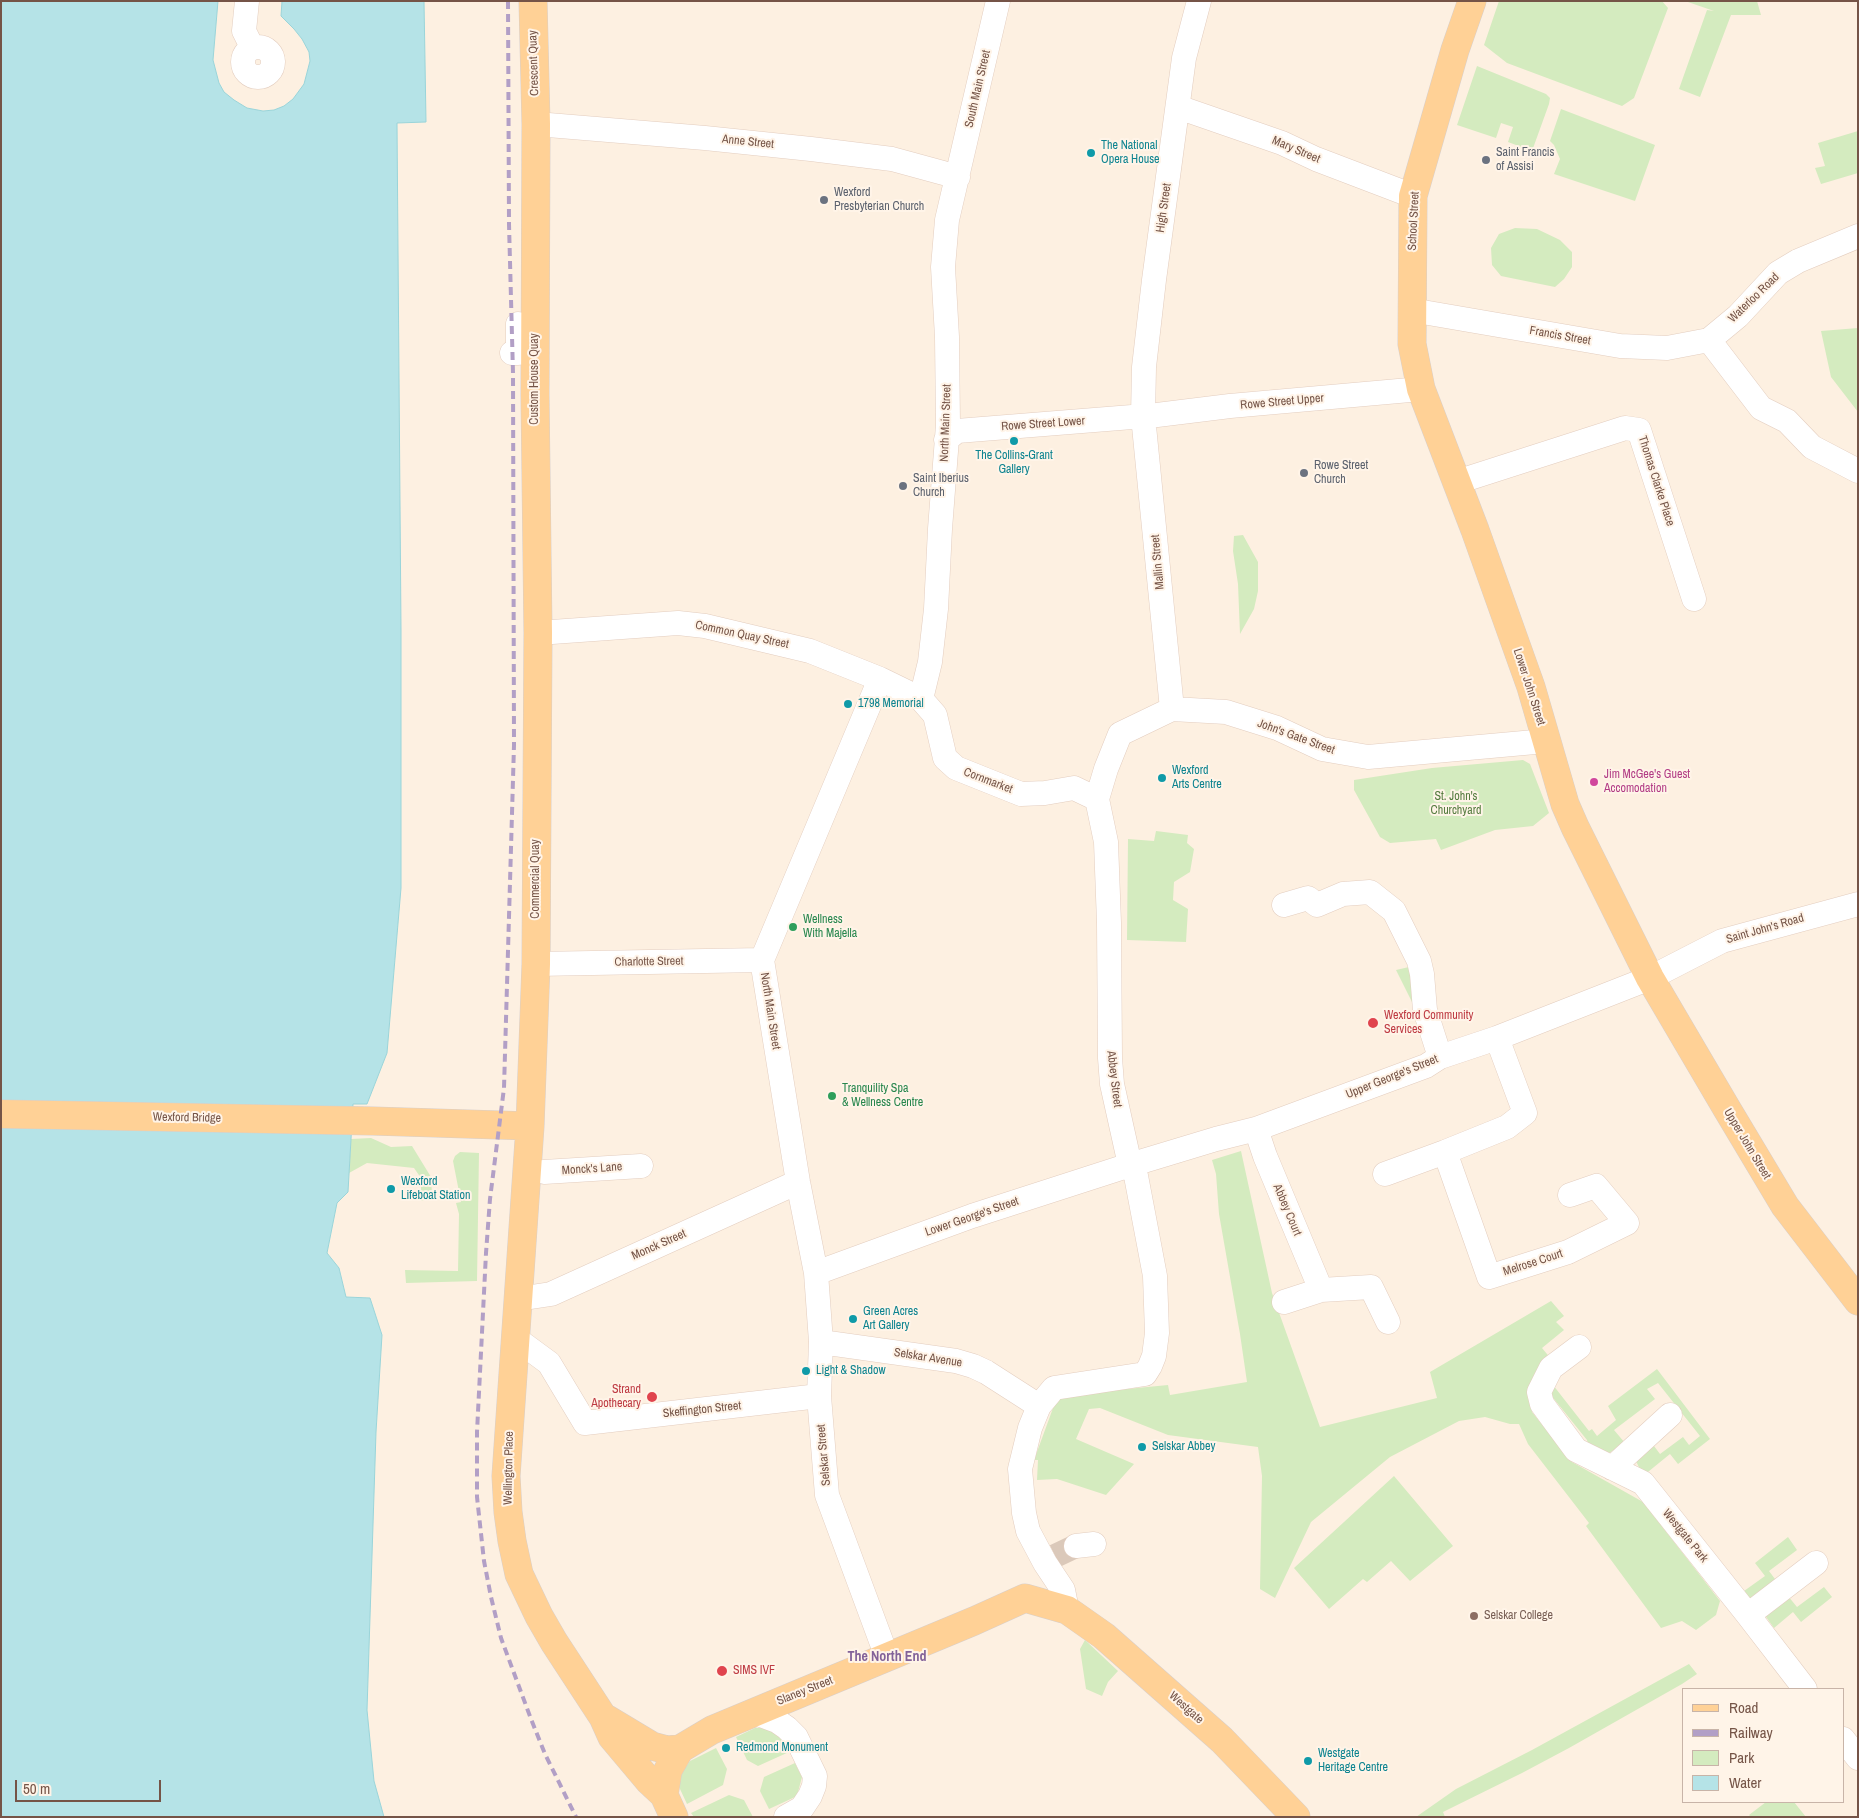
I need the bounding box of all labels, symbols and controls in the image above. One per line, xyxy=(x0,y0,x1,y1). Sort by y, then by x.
street label: Crescent Quay xyxy=(526,30,542,96)
street label: South Main Street xyxy=(962,49,994,129)
street label: Anne Street xyxy=(721,132,775,152)
street label: Mary Street xyxy=(1270,133,1322,167)
place label: The National Opera House xyxy=(1101,139,1160,167)
place label: Saint Francis of Assisi xyxy=(1496,146,1555,174)
marker: The National Opera House xyxy=(1085,147,1097,159)
marker: Saint Francis of Assisi xyxy=(1480,154,1492,166)
street label: High Street xyxy=(1153,182,1175,234)
place label: Wexford Presbyterian Church xyxy=(834,186,924,214)
street label: School Street xyxy=(1405,191,1423,251)
marker: Wexford Presbyterian Church xyxy=(818,194,830,206)
street label: Waterloo Road xyxy=(1726,270,1782,326)
street label: Francis Street xyxy=(1528,324,1592,348)
street label: Custom House Quay xyxy=(528,333,542,425)
street label: North Main Street xyxy=(937,384,955,462)
street label: Rowe Street Upper xyxy=(1240,391,1324,413)
street label: Rowe Street Lower xyxy=(1001,414,1085,434)
street label: Thomas Clarke Place xyxy=(1635,434,1677,528)
marker: The Collins-Grant Gallery xyxy=(1008,435,1020,447)
place label: The Collins-Grant Gallery xyxy=(975,449,1053,477)
place label: Rowe Street Church xyxy=(1314,459,1368,487)
marker: Rowe Street Church xyxy=(1298,467,1310,479)
place label: Saint Iberius Church xyxy=(913,472,969,500)
marker: Saint Iberius Church xyxy=(897,480,909,492)
street label: Mallin Street xyxy=(1148,534,1168,590)
street label: Common Quay Street xyxy=(694,618,790,652)
street label: Lower John Street xyxy=(1510,647,1548,727)
place label: 1798 Memorial xyxy=(858,697,924,711)
marker: 1798 Memorial xyxy=(842,698,854,710)
street label: John's Gate Street xyxy=(1255,716,1337,758)
place label: Wexford Arts Centre xyxy=(1172,764,1222,792)
street label: Cornmarket xyxy=(961,765,1015,797)
place label: Jim McGee's Guest Accomodation xyxy=(1604,768,1690,796)
marker: Wexford Arts Centre xyxy=(1156,772,1168,784)
marker: Jim McGee's Guest Accomodation xyxy=(1588,776,1600,788)
park label: St. John's Churchyard xyxy=(1431,790,1481,818)
street label: Commercial Quay xyxy=(529,839,543,919)
street label: Saint John's Road xyxy=(1725,911,1805,947)
place label: Wellness With Majella xyxy=(803,913,857,941)
marker: Wellness With Majella xyxy=(787,921,799,933)
street label: Charlotte Street xyxy=(614,954,684,970)
street label: North Main Street xyxy=(757,972,783,1050)
place label: Wexford Community Services xyxy=(1384,1009,1474,1037)
marker: Wexford Community Services xyxy=(1366,1016,1380,1030)
street label: Abbey Street xyxy=(1103,1050,1125,1108)
street label: Upper George's Street xyxy=(1344,1052,1440,1102)
place label: Tranquility Spa & Wellness Centre xyxy=(842,1082,923,1110)
marker: Tranquility Spa & Wellness Centre xyxy=(826,1090,838,1102)
street label: Upper John Street xyxy=(1720,1106,1774,1182)
street label: Wexford Bridge xyxy=(153,1110,221,1126)
street label: Monck's Lane xyxy=(561,1160,623,1178)
place label: Wexford Lifeboat Station xyxy=(401,1175,470,1203)
street label: Abbey Court xyxy=(1270,1182,1304,1238)
marker: Wexford Lifeboat Station xyxy=(385,1183,397,1195)
street label: Lower George's Street xyxy=(923,1194,1021,1240)
street label: Monck Street xyxy=(630,1227,688,1263)
street label: Melrose Court xyxy=(1501,1247,1565,1279)
place label: Green Acres Art Gallery xyxy=(863,1305,918,1333)
marker: Green Acres Art Gallery xyxy=(847,1313,859,1325)
street label: Selskar Avenue xyxy=(893,1346,963,1370)
place label: Light & Shadow xyxy=(816,1364,885,1378)
marker: Light & Shadow xyxy=(800,1365,812,1377)
place label: Strand Apothecary xyxy=(591,1383,641,1411)
marker: Strand Apothecary xyxy=(645,1390,659,1404)
street label: Skeffington Street xyxy=(662,1399,742,1421)
street label: Selskar Street xyxy=(814,1424,834,1486)
street label: Wellington Place xyxy=(501,1431,517,1505)
place label: Selskar Abbey xyxy=(1152,1440,1215,1454)
marker: Selskar Abbey xyxy=(1136,1441,1148,1453)
street label: Westgate Park xyxy=(1659,1506,1711,1566)
place label: Selskar College xyxy=(1484,1609,1553,1623)
marker: Selskar College xyxy=(1468,1610,1480,1622)
district label: The North End xyxy=(847,1649,927,1665)
marker: SIMS IVF xyxy=(715,1664,729,1678)
place label: SIMS IVF xyxy=(733,1664,775,1678)
street label: Slaney Street xyxy=(775,1673,835,1709)
legend xyxy=(1682,1688,1844,1803)
street label: Westgate xyxy=(1166,1689,1206,1727)
text: Road xyxy=(1729,1697,1758,1718)
text: Railway xyxy=(1729,1722,1773,1743)
place label: Redmond Monument xyxy=(736,1741,828,1755)
marker: Redmond Monument xyxy=(720,1742,732,1754)
place label: Westgate Heritage Centre xyxy=(1318,1747,1388,1775)
text: Park xyxy=(1729,1747,1754,1768)
marker: Westgate Heritage Centre xyxy=(1302,1755,1314,1767)
scale bar xyxy=(18,1770,164,1802)
text: Water xyxy=(1729,1772,1761,1793)
text: 50 m xyxy=(23,1778,50,1799)

